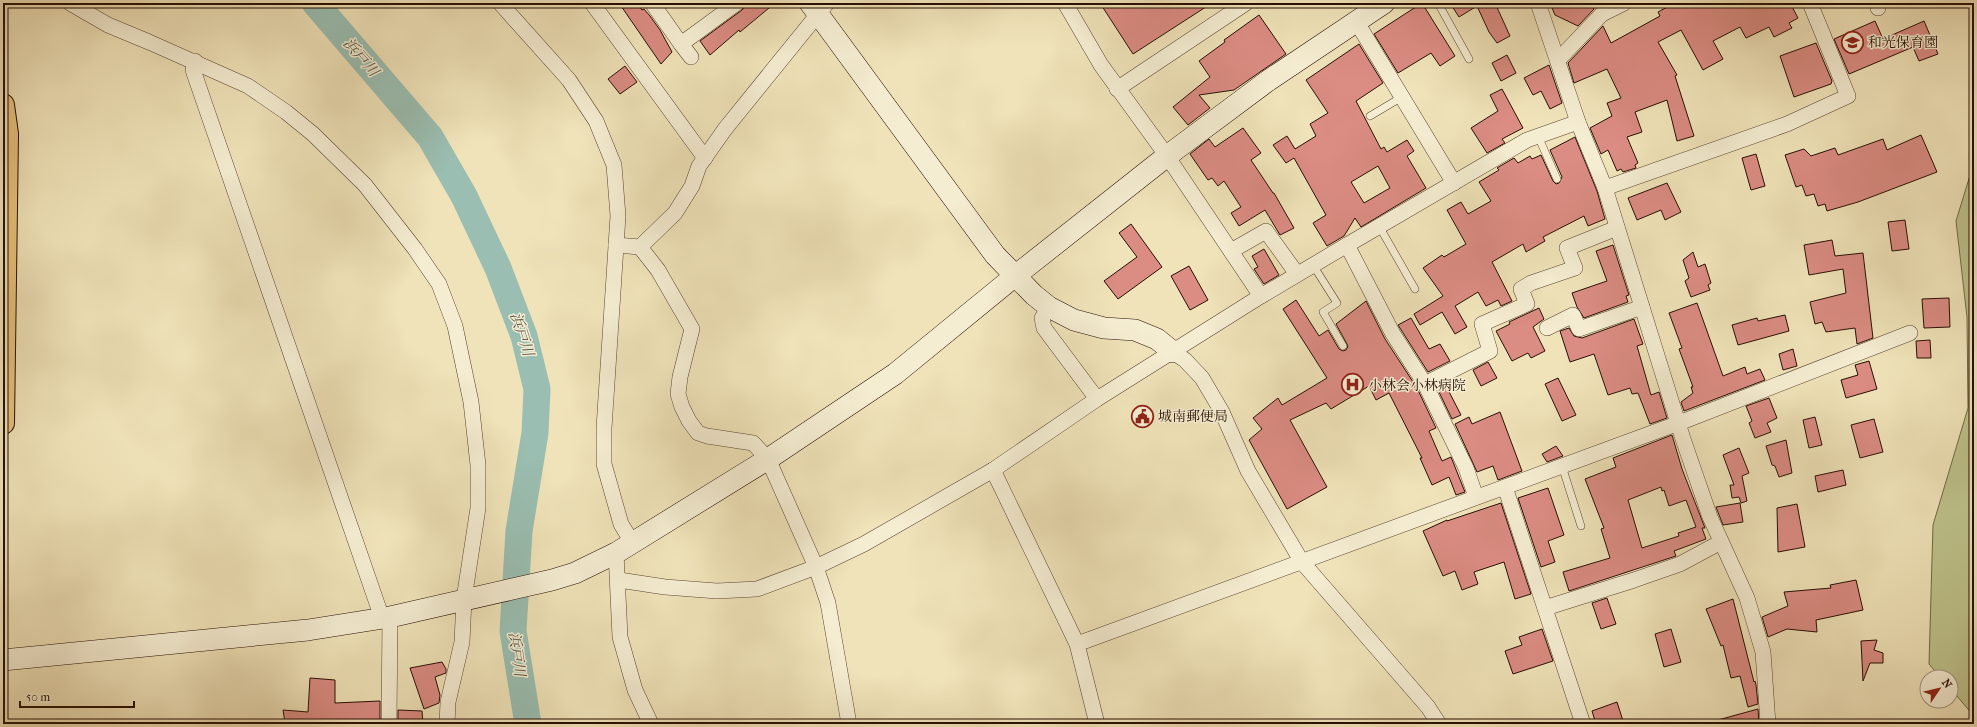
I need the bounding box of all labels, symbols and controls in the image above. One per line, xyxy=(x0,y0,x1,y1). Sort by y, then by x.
school or university icon: 和光保育園 xyxy=(1840,29,1866,55)
water label: 浜戸川 xyxy=(339,34,384,81)
place label: 和光保育園 xyxy=(1868,34,1938,51)
water label: 浜戸川 xyxy=(506,310,538,360)
hospital icon: 小林会小林病院 xyxy=(1340,372,1366,398)
place label: 小林会小林病院 xyxy=(1368,377,1466,394)
public building icon: 城南郵便局 xyxy=(1129,403,1155,429)
place label: 城南郵便局 xyxy=(1158,408,1228,425)
water label: 浜戸川 xyxy=(505,630,529,680)
north arrow xyxy=(1919,669,1959,709)
text: N xyxy=(1939,676,1955,691)
scale bar xyxy=(20,683,134,709)
text: 50 m xyxy=(26,690,50,704)

